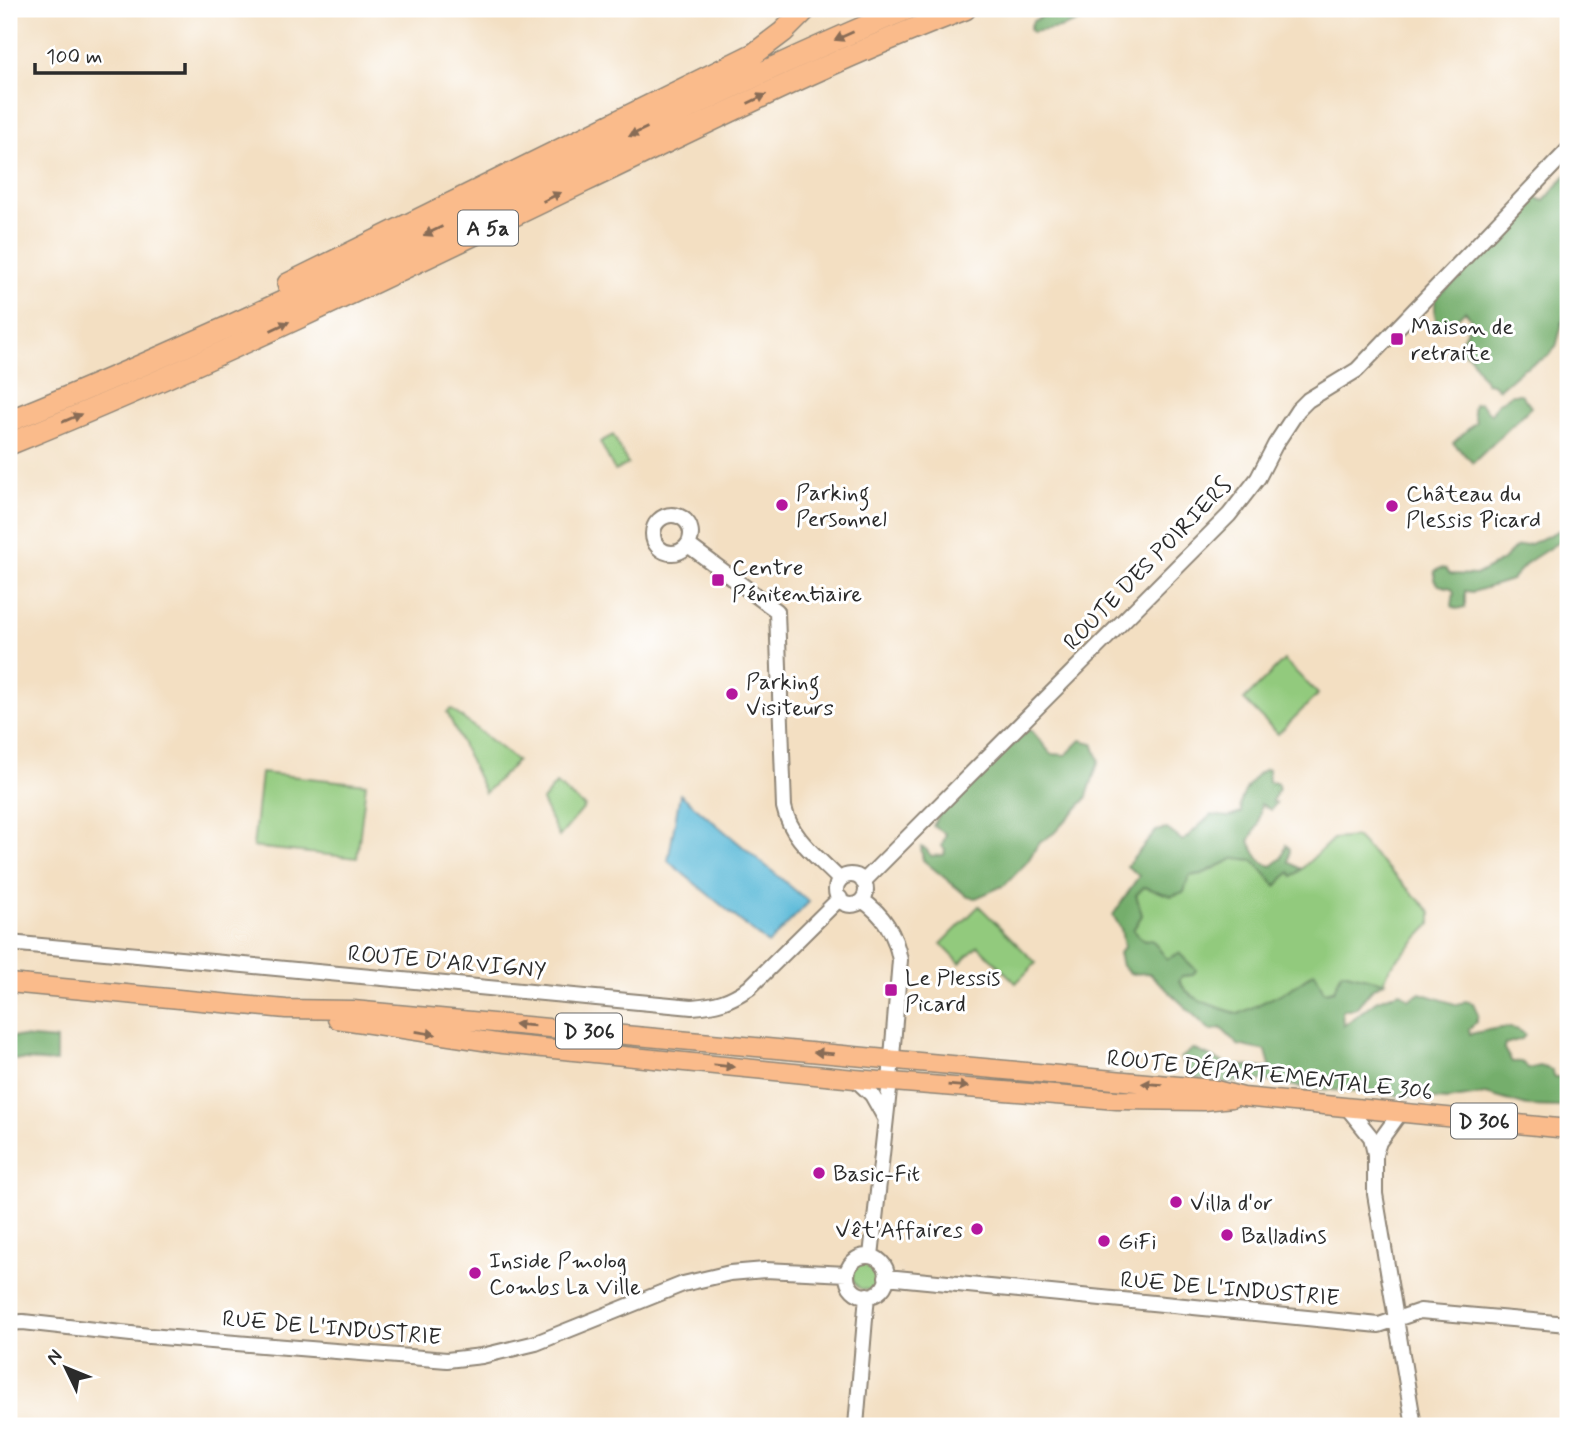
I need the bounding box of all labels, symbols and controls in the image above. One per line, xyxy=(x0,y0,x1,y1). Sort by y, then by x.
one-way arrow xyxy=(834,30,854,42)
scale bar xyxy=(35,32,186,76)
text: 100 m xyxy=(46,43,102,71)
one-way arrow xyxy=(747,93,767,105)
one-way arrow xyxy=(628,127,648,138)
one-way arrow xyxy=(542,192,562,203)
road number: A 5a xyxy=(458,210,518,246)
one-way arrow xyxy=(423,225,443,237)
place label: Maison de retraite xyxy=(1411,313,1514,369)
one-way arrow xyxy=(270,320,290,332)
marker: Maison de retraite xyxy=(1389,331,1405,347)
one-way arrow xyxy=(62,412,82,424)
street label: ROUTE DES POIRIERS xyxy=(1058,471,1239,658)
place label: Parking Personnel xyxy=(796,479,887,535)
place label: Château du Plessis Picard xyxy=(1406,480,1541,536)
marker: Parking Personnel xyxy=(774,497,790,513)
marker: Château du Plessis Picard xyxy=(1384,498,1400,514)
place label: Centre Pénitentiaire xyxy=(732,554,862,610)
marker: Centre Pénitentiaire xyxy=(710,572,726,588)
place label: Parking Visiteurs xyxy=(746,668,834,724)
marker: Parking Visiteurs xyxy=(724,686,740,702)
street label: ROUTE D'ARVIGNY xyxy=(346,939,548,987)
place label: Le Plessis Picard xyxy=(905,964,1000,1020)
marker: Le Plessis Picard xyxy=(883,982,899,998)
road number: D 306 xyxy=(556,1014,622,1048)
one-way arrow xyxy=(513,1020,535,1031)
one-way arrow xyxy=(415,1027,437,1038)
street label: ROUTE DÉPARTEMENTALE 306 xyxy=(1105,1043,1434,1108)
one-way arrow xyxy=(813,1047,835,1058)
one-way arrow xyxy=(714,1061,736,1072)
one-way arrow xyxy=(1141,1079,1163,1090)
one-way arrow xyxy=(947,1081,969,1092)
road number: D 306 xyxy=(1451,1104,1517,1138)
place label: Basic-Fit xyxy=(833,1160,920,1190)
marker: Basic-Fit xyxy=(811,1165,827,1181)
place label: Villa d'or xyxy=(1190,1189,1273,1219)
marker: Villa d'or xyxy=(1168,1194,1184,1210)
place label: Vêt'Affaires xyxy=(835,1216,963,1246)
marker: Vêt'Affaires xyxy=(969,1221,985,1237)
place label: Balladins xyxy=(1241,1222,1327,1252)
marker: Balladins xyxy=(1219,1227,1235,1243)
place label: GiFi xyxy=(1118,1228,1157,1258)
marker: GiFi xyxy=(1096,1233,1112,1249)
place label: Inside Pmolog Combs La Ville xyxy=(489,1247,641,1303)
marker: Inside Pmolog Combs La Ville xyxy=(467,1265,483,1281)
street label: RUE DE L'INDUSTRIE xyxy=(1119,1265,1341,1315)
street label: RUE DE L'INDUSTRIE xyxy=(221,1304,443,1354)
north arrow xyxy=(32,1334,102,1404)
text: N xyxy=(41,1344,68,1371)

